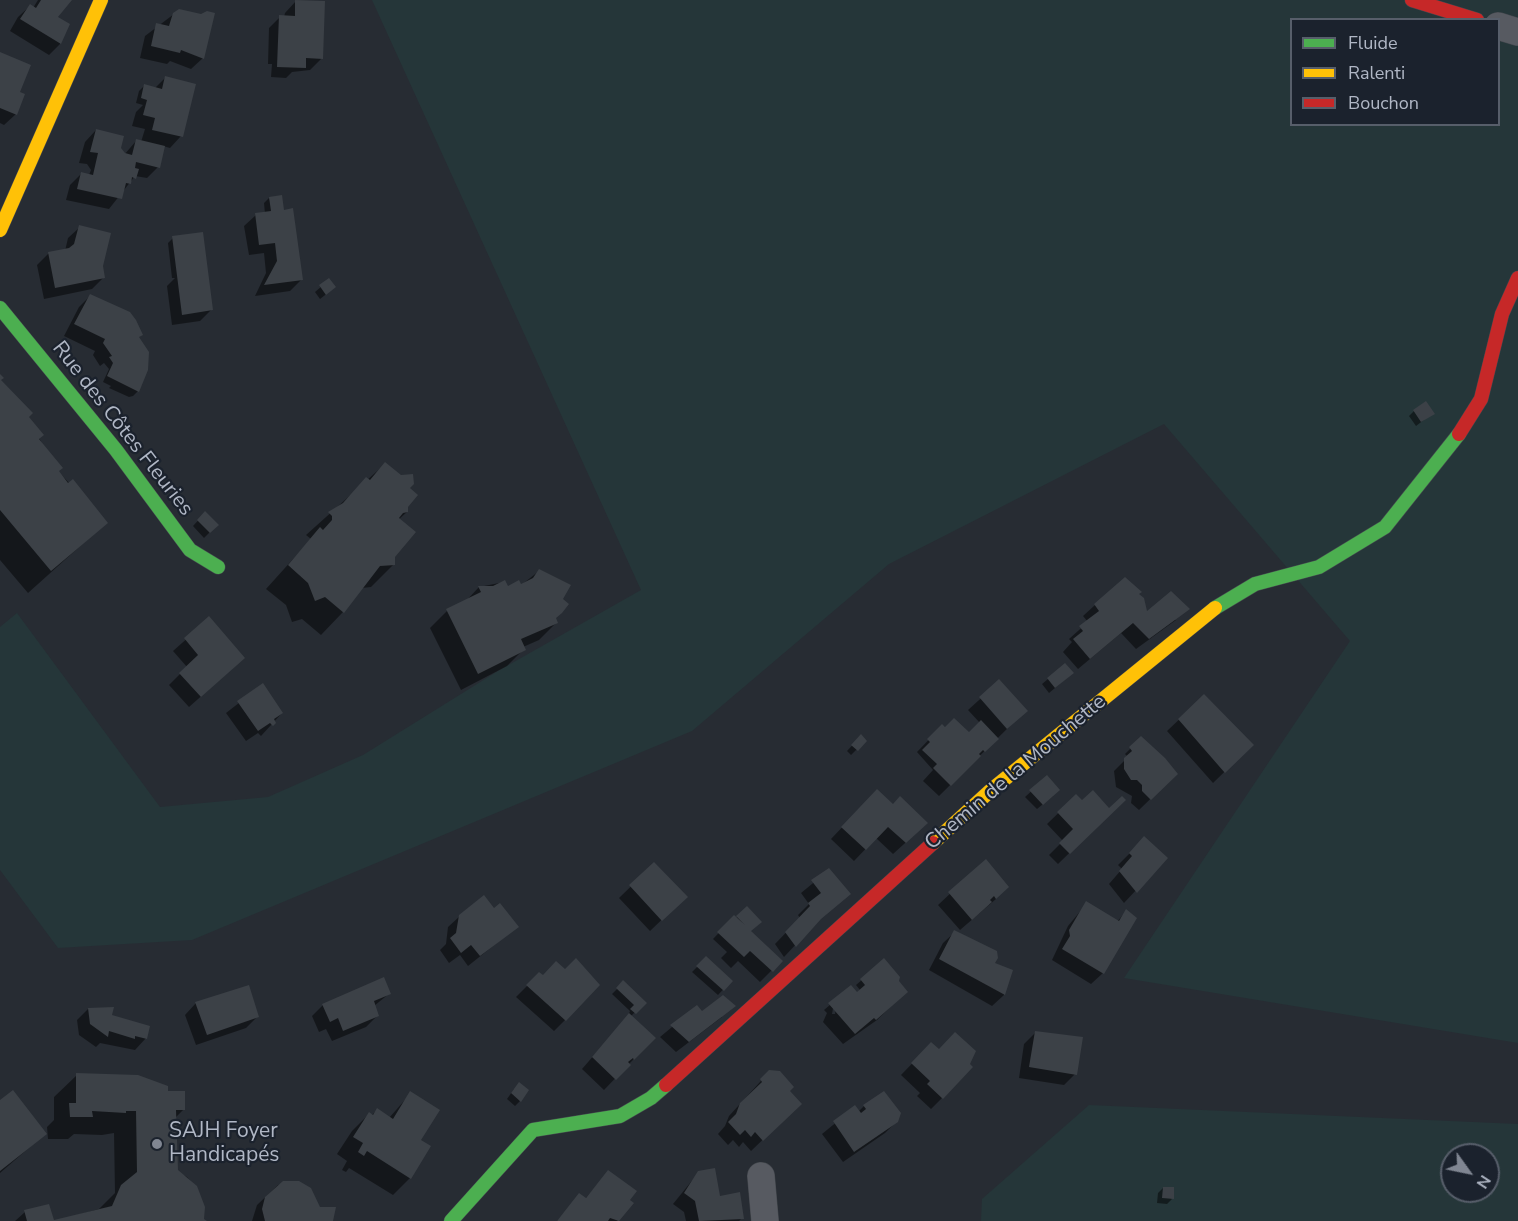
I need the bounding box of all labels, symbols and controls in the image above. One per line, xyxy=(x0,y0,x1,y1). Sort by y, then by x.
legend xyxy=(1290,18,1500,126)
text: Fluide xyxy=(1348,31,1398,55)
text: Ralenti xyxy=(1348,61,1405,85)
text: Bouchon xyxy=(1348,91,1419,115)
street label: Rue des Côtes Fleuries xyxy=(46,337,198,521)
street label: Chemin de la Mouchette xyxy=(920,690,1112,856)
place label: SAJH Foyer Handicapés xyxy=(169,1119,279,1169)
marker: SAJH Foyer Handicapés xyxy=(150,1137,164,1151)
north arrow xyxy=(1440,1143,1500,1203)
text: N xyxy=(1471,1171,1496,1193)

